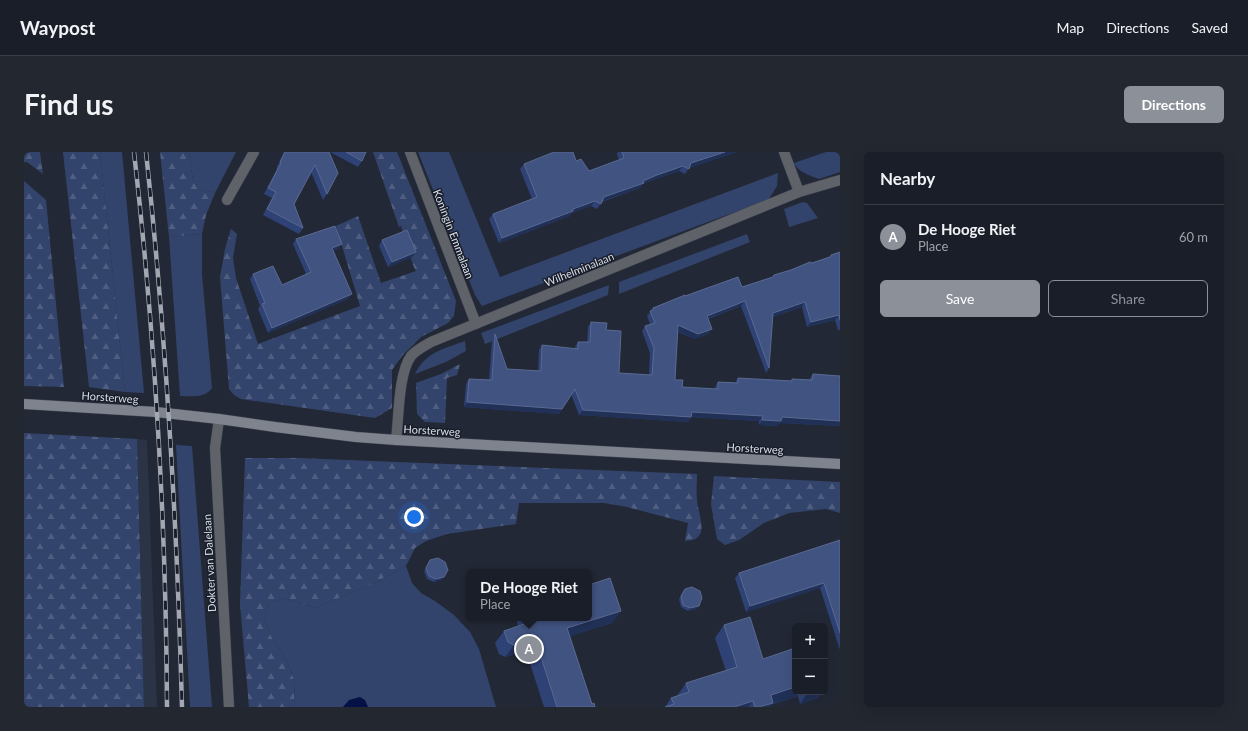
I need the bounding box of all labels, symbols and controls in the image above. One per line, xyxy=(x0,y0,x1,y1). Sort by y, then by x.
text: Waypost xyxy=(20,16,95,39)
text: Map xyxy=(1057,19,1084,36)
text: Directions xyxy=(1106,19,1169,36)
text: Saved xyxy=(1191,19,1228,36)
button: Directions xyxy=(1124,86,1224,123)
text: Find us xyxy=(24,87,114,121)
text: Nearby xyxy=(880,168,935,189)
street label: Koningin Emmalaan xyxy=(431,187,477,281)
text: De Hooge Riet xyxy=(918,220,1016,238)
text: A xyxy=(888,229,898,245)
text: 60 m xyxy=(1179,229,1208,245)
text: Place xyxy=(918,238,948,254)
street label: Wilhelminalaan xyxy=(542,249,616,289)
button: Save xyxy=(880,280,1040,317)
button: Share xyxy=(1048,280,1208,317)
street label: Horsterweg xyxy=(81,389,139,405)
street label: Horsterweg xyxy=(403,422,461,438)
street label: Horsterweg xyxy=(726,440,784,456)
your location xyxy=(404,507,424,527)
street label: Dokter van Dalelaan xyxy=(200,514,218,612)
popup xyxy=(466,569,592,621)
text: De Hooge Riet xyxy=(480,578,578,596)
text: Place xyxy=(480,596,510,612)
map controls xyxy=(792,623,828,695)
button: + xyxy=(792,623,828,659)
pin: A xyxy=(516,634,542,664)
button: − xyxy=(792,659,828,695)

